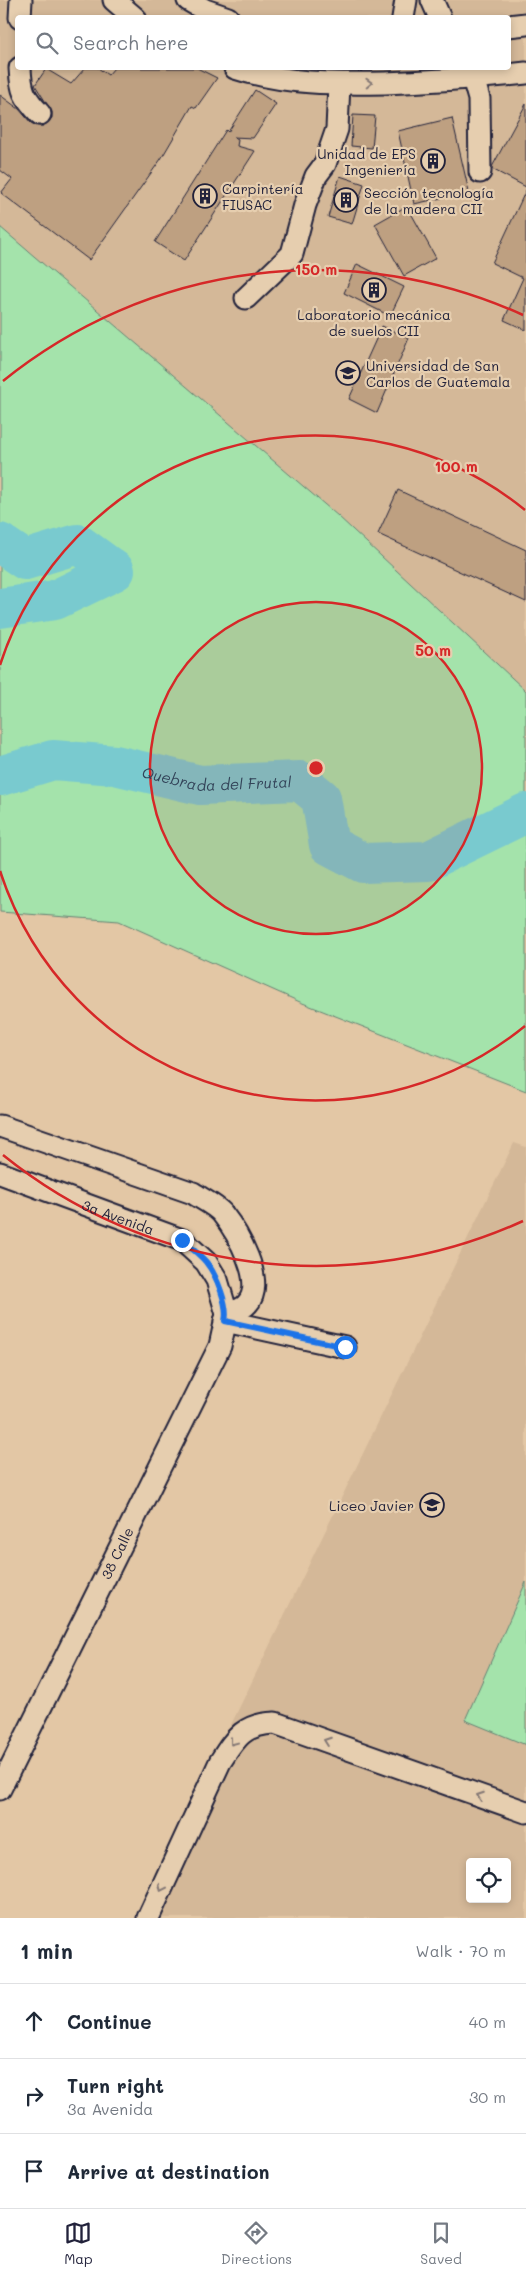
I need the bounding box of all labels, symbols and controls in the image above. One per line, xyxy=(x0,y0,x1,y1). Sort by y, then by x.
search box xyxy=(15,15,511,70)
icon: search xyxy=(33,29,61,57)
text: Search here xyxy=(73,30,189,55)
one-way arrow xyxy=(366,78,373,88)
place label: Unidad de EPS Ingeniería xyxy=(317,144,416,179)
building icon: Unidad de EPS Ingeniería xyxy=(420,148,446,174)
place label: Carpintería FIUSAC xyxy=(222,179,303,214)
building icon: Carpintería FIUSAC xyxy=(192,183,218,209)
place label: Sección tecnología de la madera CII xyxy=(364,183,494,218)
building icon: Sección tecnología de la madera CII xyxy=(333,187,359,213)
text: 150 m xyxy=(295,259,337,279)
building icon: Laboratorio mecánica de suelos CII xyxy=(361,277,387,303)
place label: Laboratorio mecánica de suelos CII xyxy=(297,305,451,340)
place label: Universidad de San Carlos de Guatemala xyxy=(366,356,511,391)
school or university icon: Universidad de San Carlos de Guatemala xyxy=(335,360,361,386)
text: 100 m xyxy=(434,456,478,476)
text: 50 m xyxy=(415,640,451,660)
centre of rings xyxy=(307,759,325,777)
water label: Quebrada del Frutal xyxy=(140,762,292,795)
street label: 3a Avenida xyxy=(80,1195,157,1238)
route end xyxy=(171,1229,194,1252)
route start xyxy=(334,1336,357,1359)
school or university icon: Liceo Javier xyxy=(419,1492,445,1518)
place label: Liceo Javier xyxy=(329,1496,414,1515)
street label: 38 Calle xyxy=(96,1524,138,1582)
one-way arrow xyxy=(231,1736,239,1745)
one-way arrow xyxy=(323,1737,332,1747)
one-way arrow xyxy=(476,1792,485,1802)
map controls xyxy=(466,1858,511,1903)
button: locate xyxy=(466,1858,511,1903)
one-way arrow xyxy=(157,1883,168,1892)
text: 1 min xyxy=(20,1937,73,1964)
text: Walk · 70 m xyxy=(416,1940,506,1961)
icon: ahead xyxy=(20,2007,48,2035)
text: Continue xyxy=(67,2009,152,2034)
text: 40 m xyxy=(469,2011,506,2032)
text: Turn right xyxy=(67,2073,164,2098)
icon: right xyxy=(20,2082,48,2110)
text: 30 m xyxy=(469,2086,506,2107)
text: 3a Avenida xyxy=(67,2098,153,2119)
icon: arrive xyxy=(20,2157,48,2185)
text: Arrive at destination xyxy=(67,2159,270,2184)
tab: Map xyxy=(64,2219,93,2268)
tab: Directions xyxy=(221,2219,292,2268)
tab: Saved xyxy=(420,2219,462,2268)

